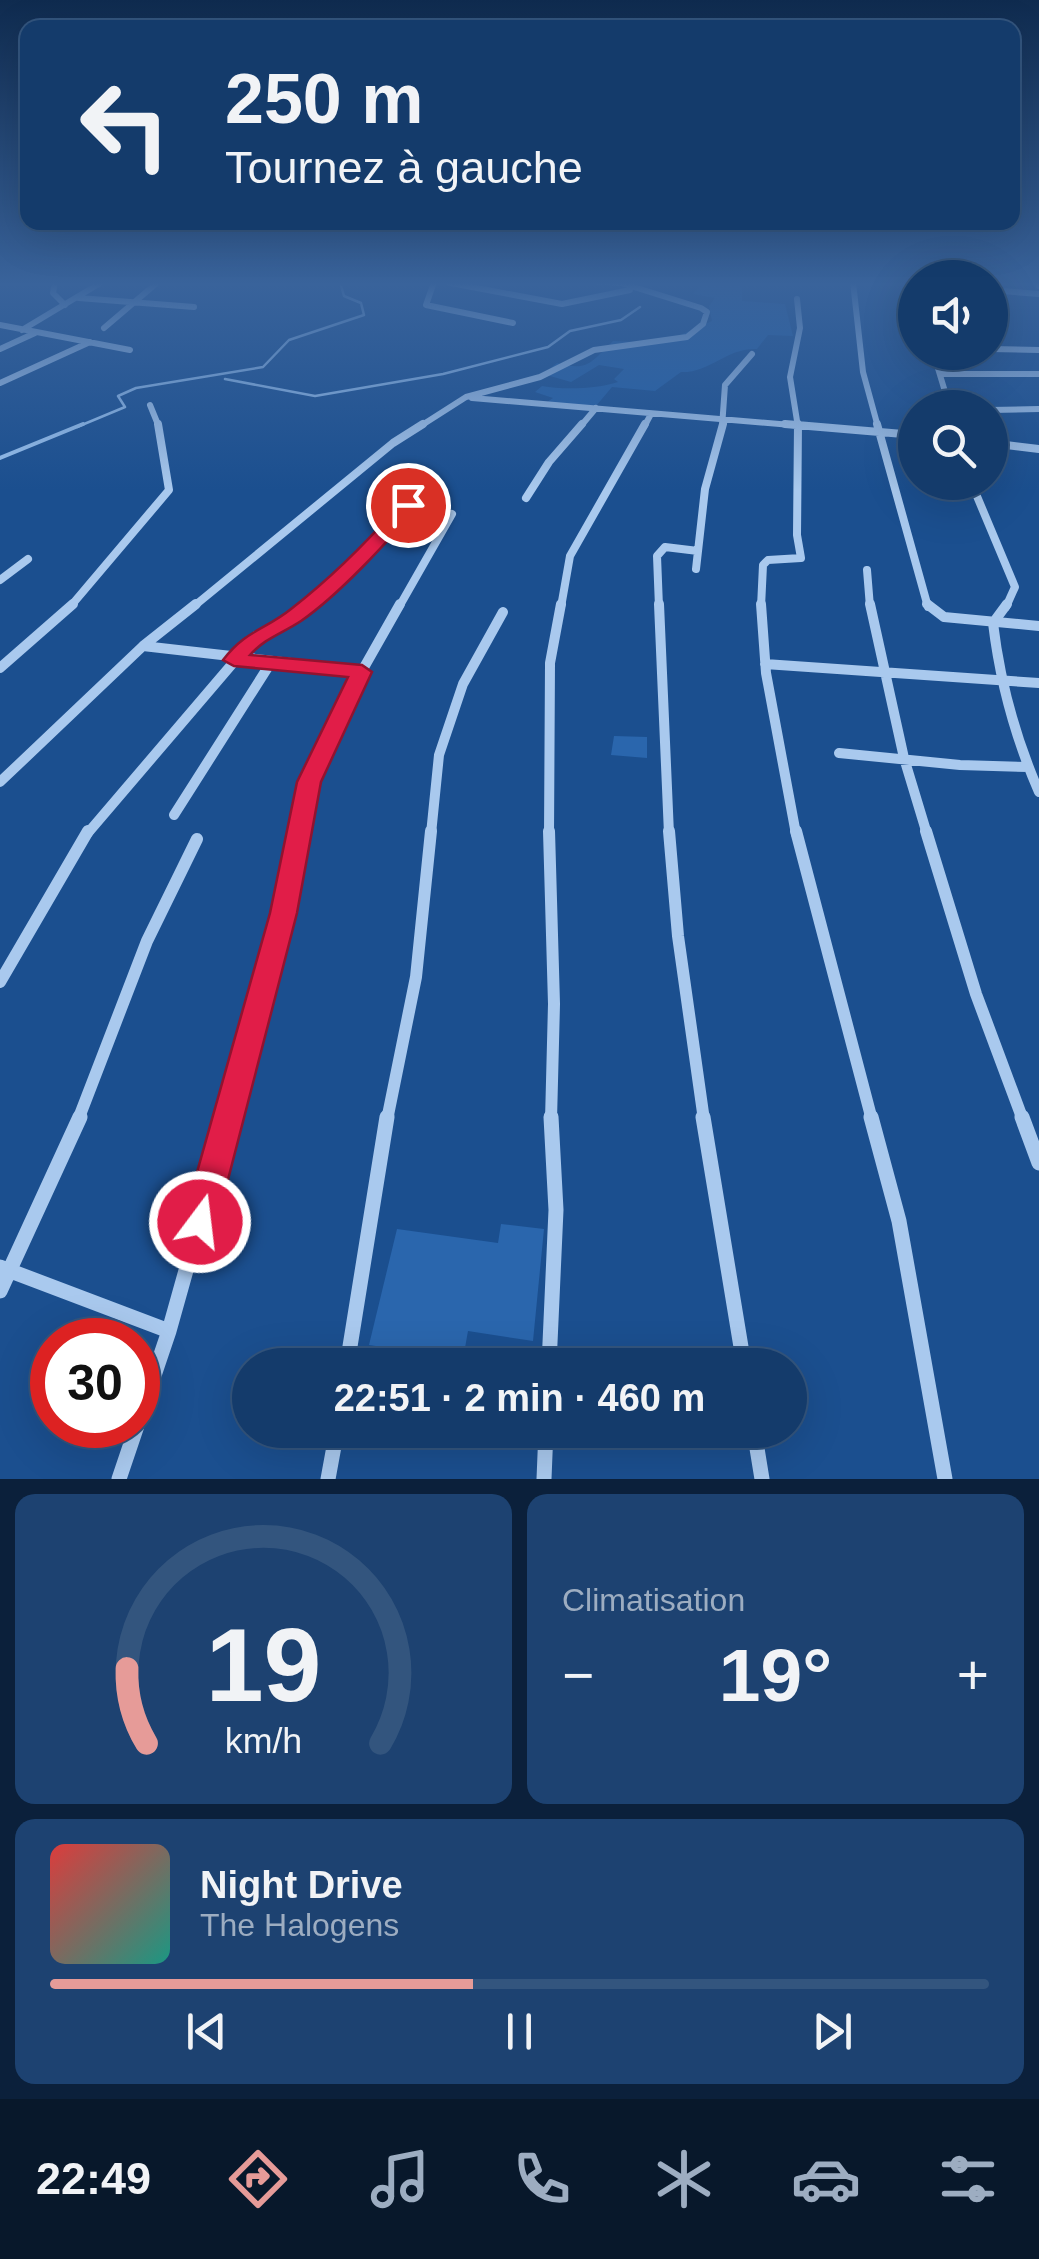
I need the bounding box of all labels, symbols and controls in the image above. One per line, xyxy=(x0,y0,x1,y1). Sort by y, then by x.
icon: left xyxy=(60,60,190,190)
text: 250 m xyxy=(225,60,423,138)
text: Tournez à gauche xyxy=(225,142,583,193)
map controls xyxy=(898,260,1008,500)
button: sound xyxy=(898,260,1008,370)
button: search xyxy=(898,390,1008,500)
pin xyxy=(366,463,451,548)
icon: arrive xyxy=(381,478,436,533)
position arrow xyxy=(148,1170,252,1274)
speed limit sign: 30 xyxy=(30,1318,160,1448)
text: 22:51 · 2 min · 460 m xyxy=(334,1377,705,1419)
text: Climatisation xyxy=(562,1582,745,1618)
text: 19 xyxy=(206,1607,321,1723)
text: 19° xyxy=(719,1633,832,1717)
text: − xyxy=(562,1644,594,1706)
text: + xyxy=(957,1644,989,1706)
text: km/h xyxy=(225,1721,302,1761)
text: Night Drive xyxy=(200,1864,403,1906)
text: The Halogens xyxy=(200,1907,399,1943)
icon: previous xyxy=(179,2004,234,2059)
icon: pause xyxy=(492,2004,547,2059)
icon: next xyxy=(805,2004,860,2059)
icon: directions xyxy=(223,2144,293,2214)
icon: music xyxy=(365,2144,435,2214)
icon: phone xyxy=(507,2144,577,2214)
icon: climate xyxy=(649,2144,719,2214)
icon: car xyxy=(791,2144,861,2214)
icon: filters xyxy=(933,2144,1003,2214)
text: 22:49 xyxy=(36,2153,151,2204)

